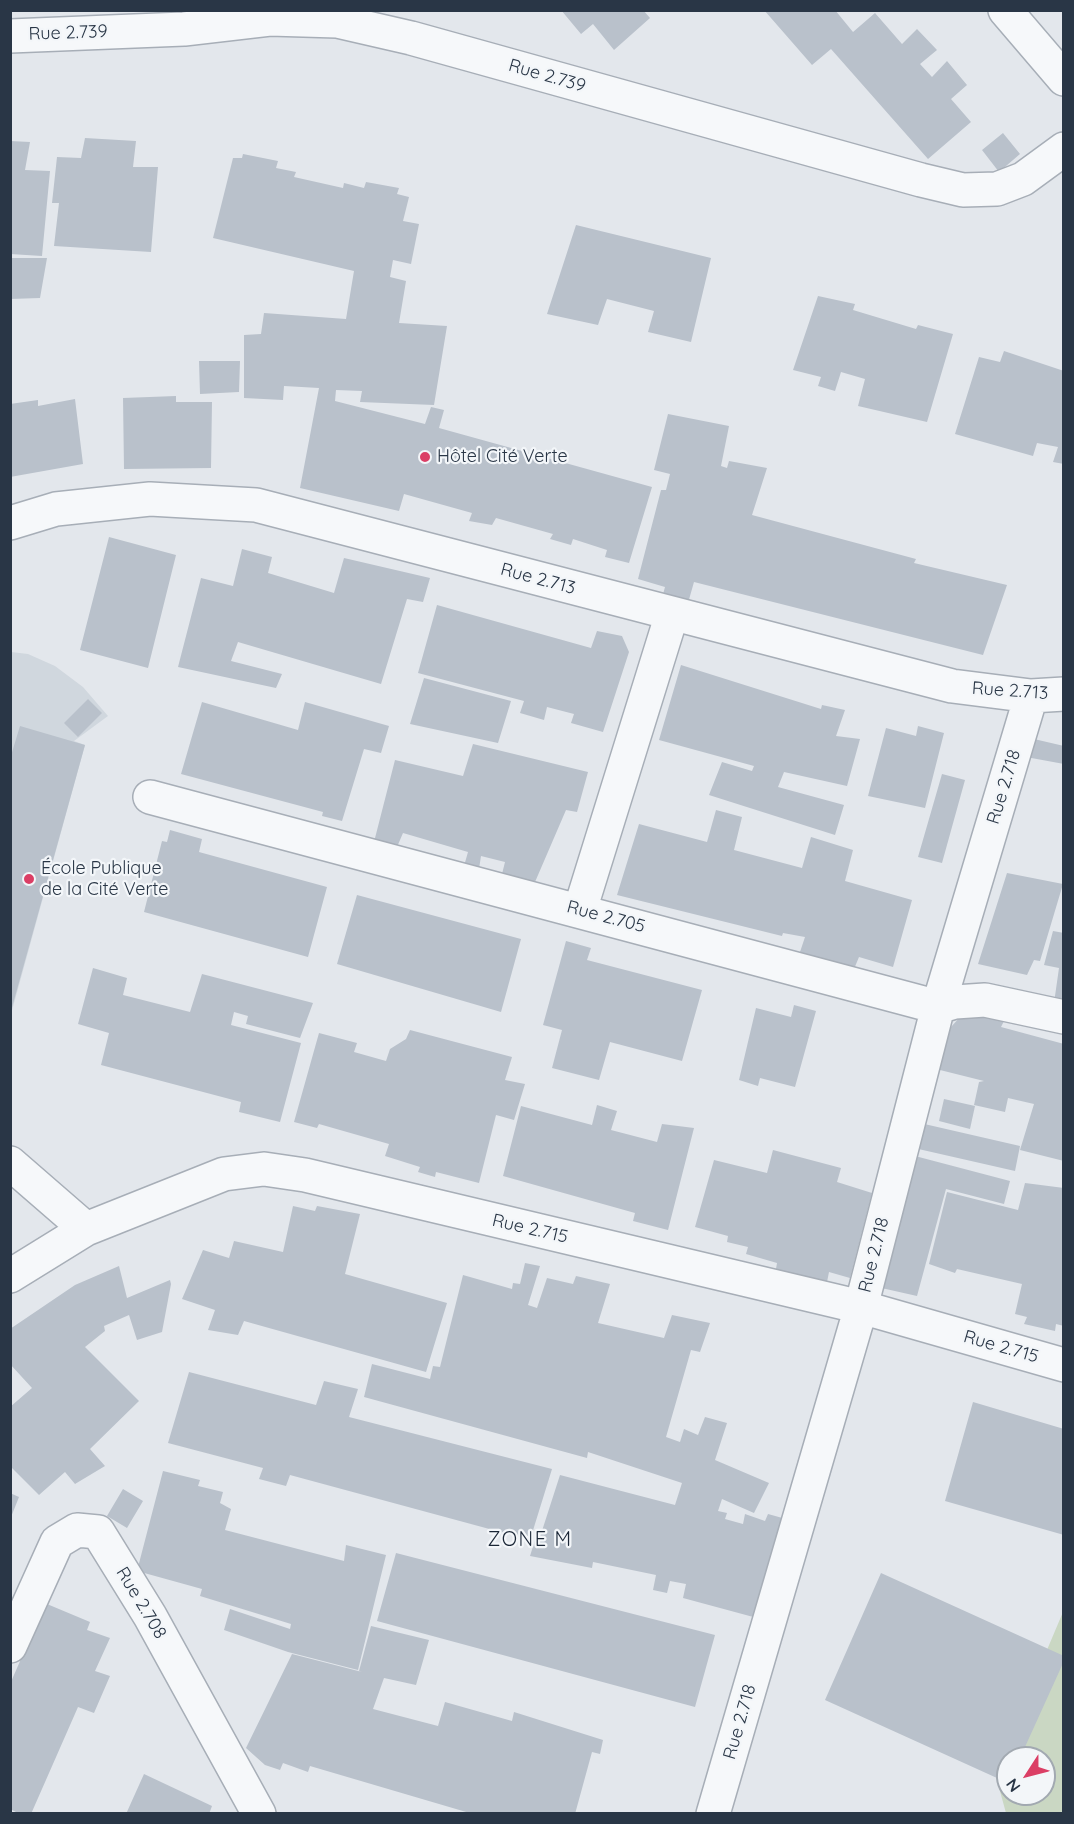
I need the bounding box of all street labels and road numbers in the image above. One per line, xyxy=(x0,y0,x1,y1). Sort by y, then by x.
street label: Rue 2.739 xyxy=(28,21,108,45)
street label: Rue 2.739 xyxy=(506,55,588,97)
street label: Rue 2.713 xyxy=(498,559,578,599)
street label: Rue 2.713 xyxy=(971,678,1049,704)
street label: Rue 2.718 xyxy=(982,747,1026,827)
street label: Rue 2.705 xyxy=(564,896,648,938)
street label: Rue 2.715 xyxy=(490,1210,570,1248)
street label: Rue 2.718 xyxy=(854,1215,894,1295)
street label: Rue 2.715 xyxy=(961,1326,1041,1368)
street label: Rue 2.708 xyxy=(111,1563,171,1643)
street label: Rue 2.718 xyxy=(719,1682,761,1762)

